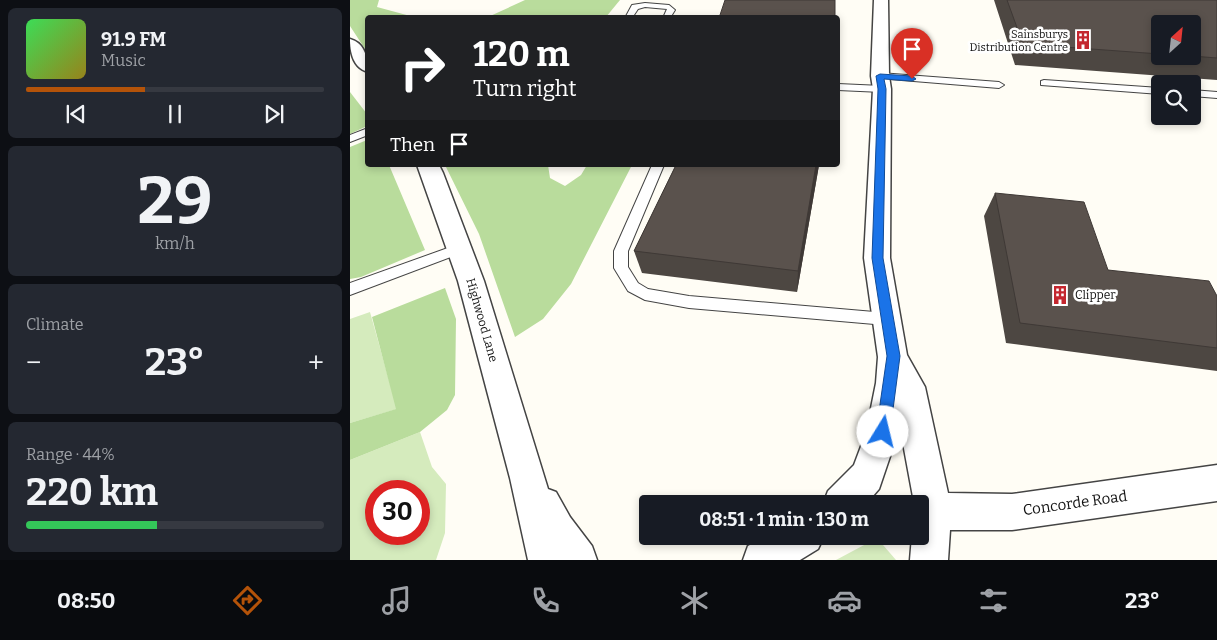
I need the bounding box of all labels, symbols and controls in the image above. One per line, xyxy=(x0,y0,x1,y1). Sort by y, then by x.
north arrow xyxy=(1151,15,1201,65)
map controls xyxy=(1151,15,1201,125)
text: 91.9 FM xyxy=(101,28,166,51)
pin xyxy=(891,28,933,79)
place label: Sainsburys Distribution Centre xyxy=(969,28,1068,54)
building icon: Sainsburys Distribution Centre xyxy=(1072,29,1094,51)
text: 120 m xyxy=(473,33,570,75)
icon: right xyxy=(390,35,455,100)
icon: arrive xyxy=(898,35,926,63)
text: Music xyxy=(101,51,146,70)
text: Turn right xyxy=(473,75,576,102)
button: search xyxy=(1151,75,1201,125)
icon: previous xyxy=(62,100,90,128)
icon: pause xyxy=(161,100,189,128)
icon: next xyxy=(260,100,288,128)
icon: arrive xyxy=(445,130,473,158)
text: Then xyxy=(390,133,435,156)
text: 29 xyxy=(137,162,213,240)
text: km/h xyxy=(155,234,195,253)
street label: Highwood Lane xyxy=(463,276,501,364)
building icon: Clipper xyxy=(1049,284,1071,306)
place label: Clipper xyxy=(1075,288,1116,302)
text: Climate xyxy=(26,315,84,334)
text: 23° xyxy=(145,339,205,385)
text: − xyxy=(26,346,41,379)
text: + xyxy=(308,346,324,379)
position arrow xyxy=(856,405,908,457)
text: Range · 44% xyxy=(26,445,115,464)
text: 220 km xyxy=(26,469,158,515)
speed limit sign: 30 xyxy=(365,480,430,545)
street label: Concorde Road xyxy=(1022,487,1128,519)
text: 08:51 · 1 min · 130 m xyxy=(699,508,869,531)
icon: directions xyxy=(230,583,265,618)
icon: music xyxy=(379,583,414,618)
icon: phone xyxy=(528,583,563,618)
icon: climate xyxy=(677,583,712,618)
icon: car xyxy=(827,583,862,618)
icon: filters xyxy=(976,583,1011,618)
text: 08:50 xyxy=(57,587,115,614)
text: 23° xyxy=(1125,587,1160,614)

